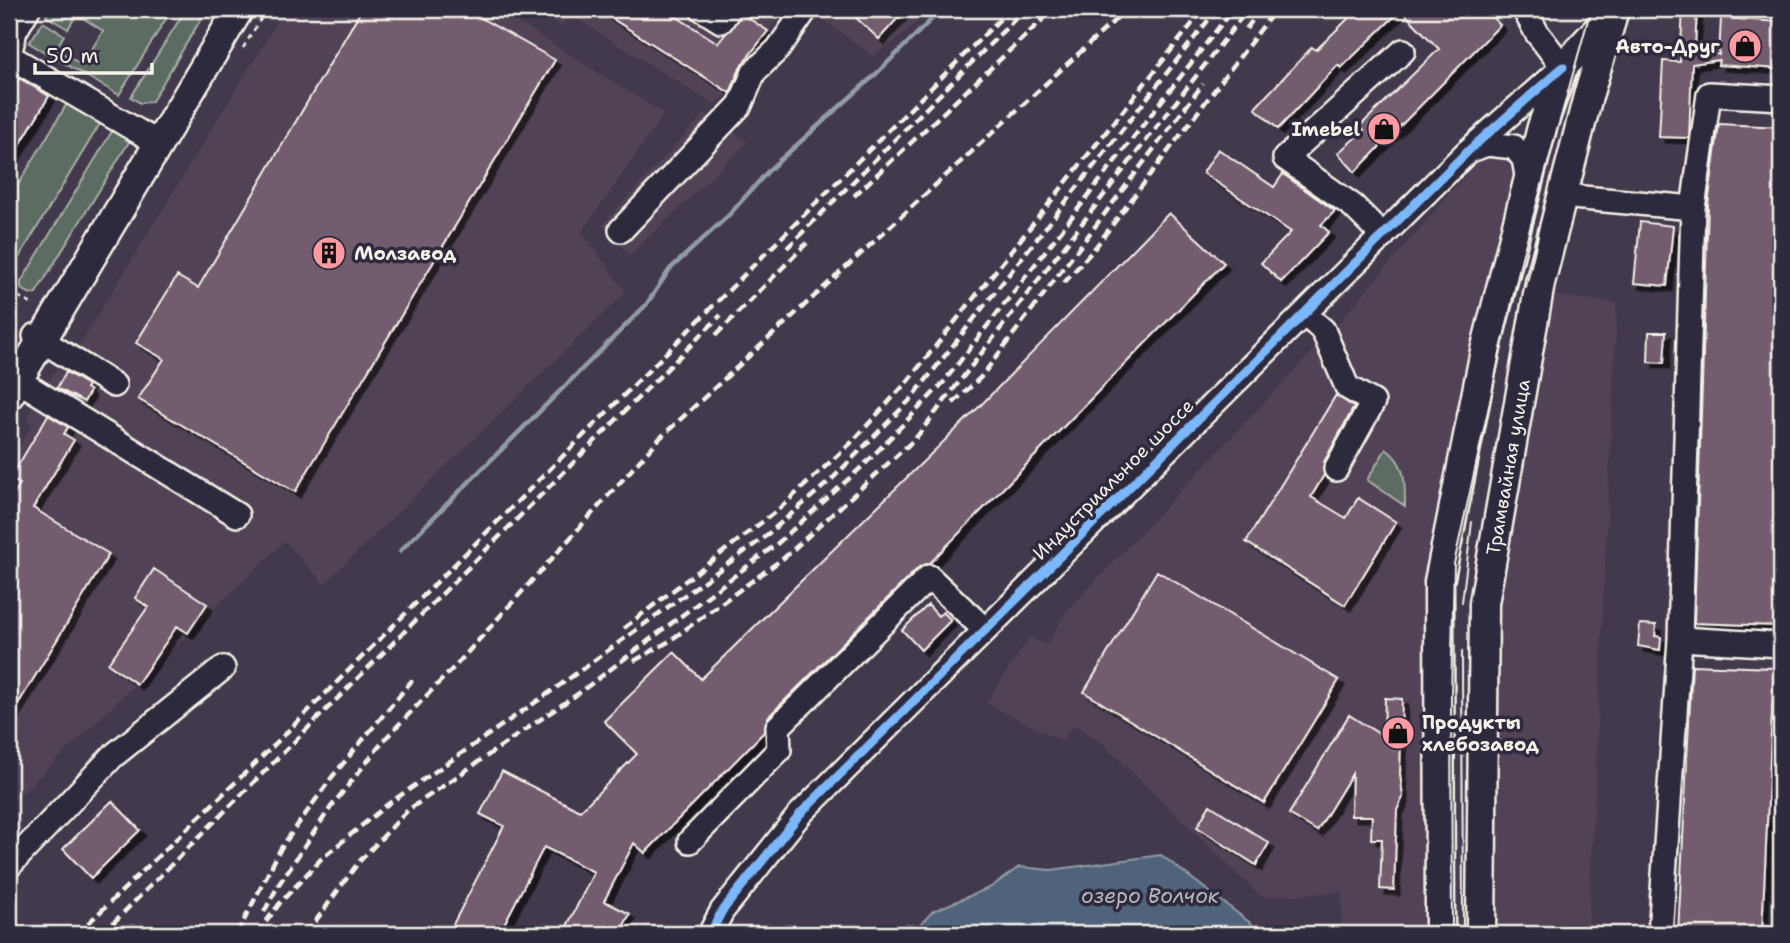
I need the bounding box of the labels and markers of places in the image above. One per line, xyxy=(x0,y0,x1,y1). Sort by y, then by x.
shop icon: Авто-Друг xyxy=(1726,27,1764,65)
place label: Авто-Друг xyxy=(1615,34,1720,59)
shop icon: Imebel xyxy=(1365,110,1403,148)
place label: Imebel xyxy=(1291,117,1360,142)
building icon: Молзавод xyxy=(310,234,348,272)
place label: Молзавод xyxy=(354,241,457,266)
place label: Продукты хлебозавод xyxy=(1422,710,1540,757)
shop icon: Продукты хлебозавод xyxy=(1379,714,1417,752)

